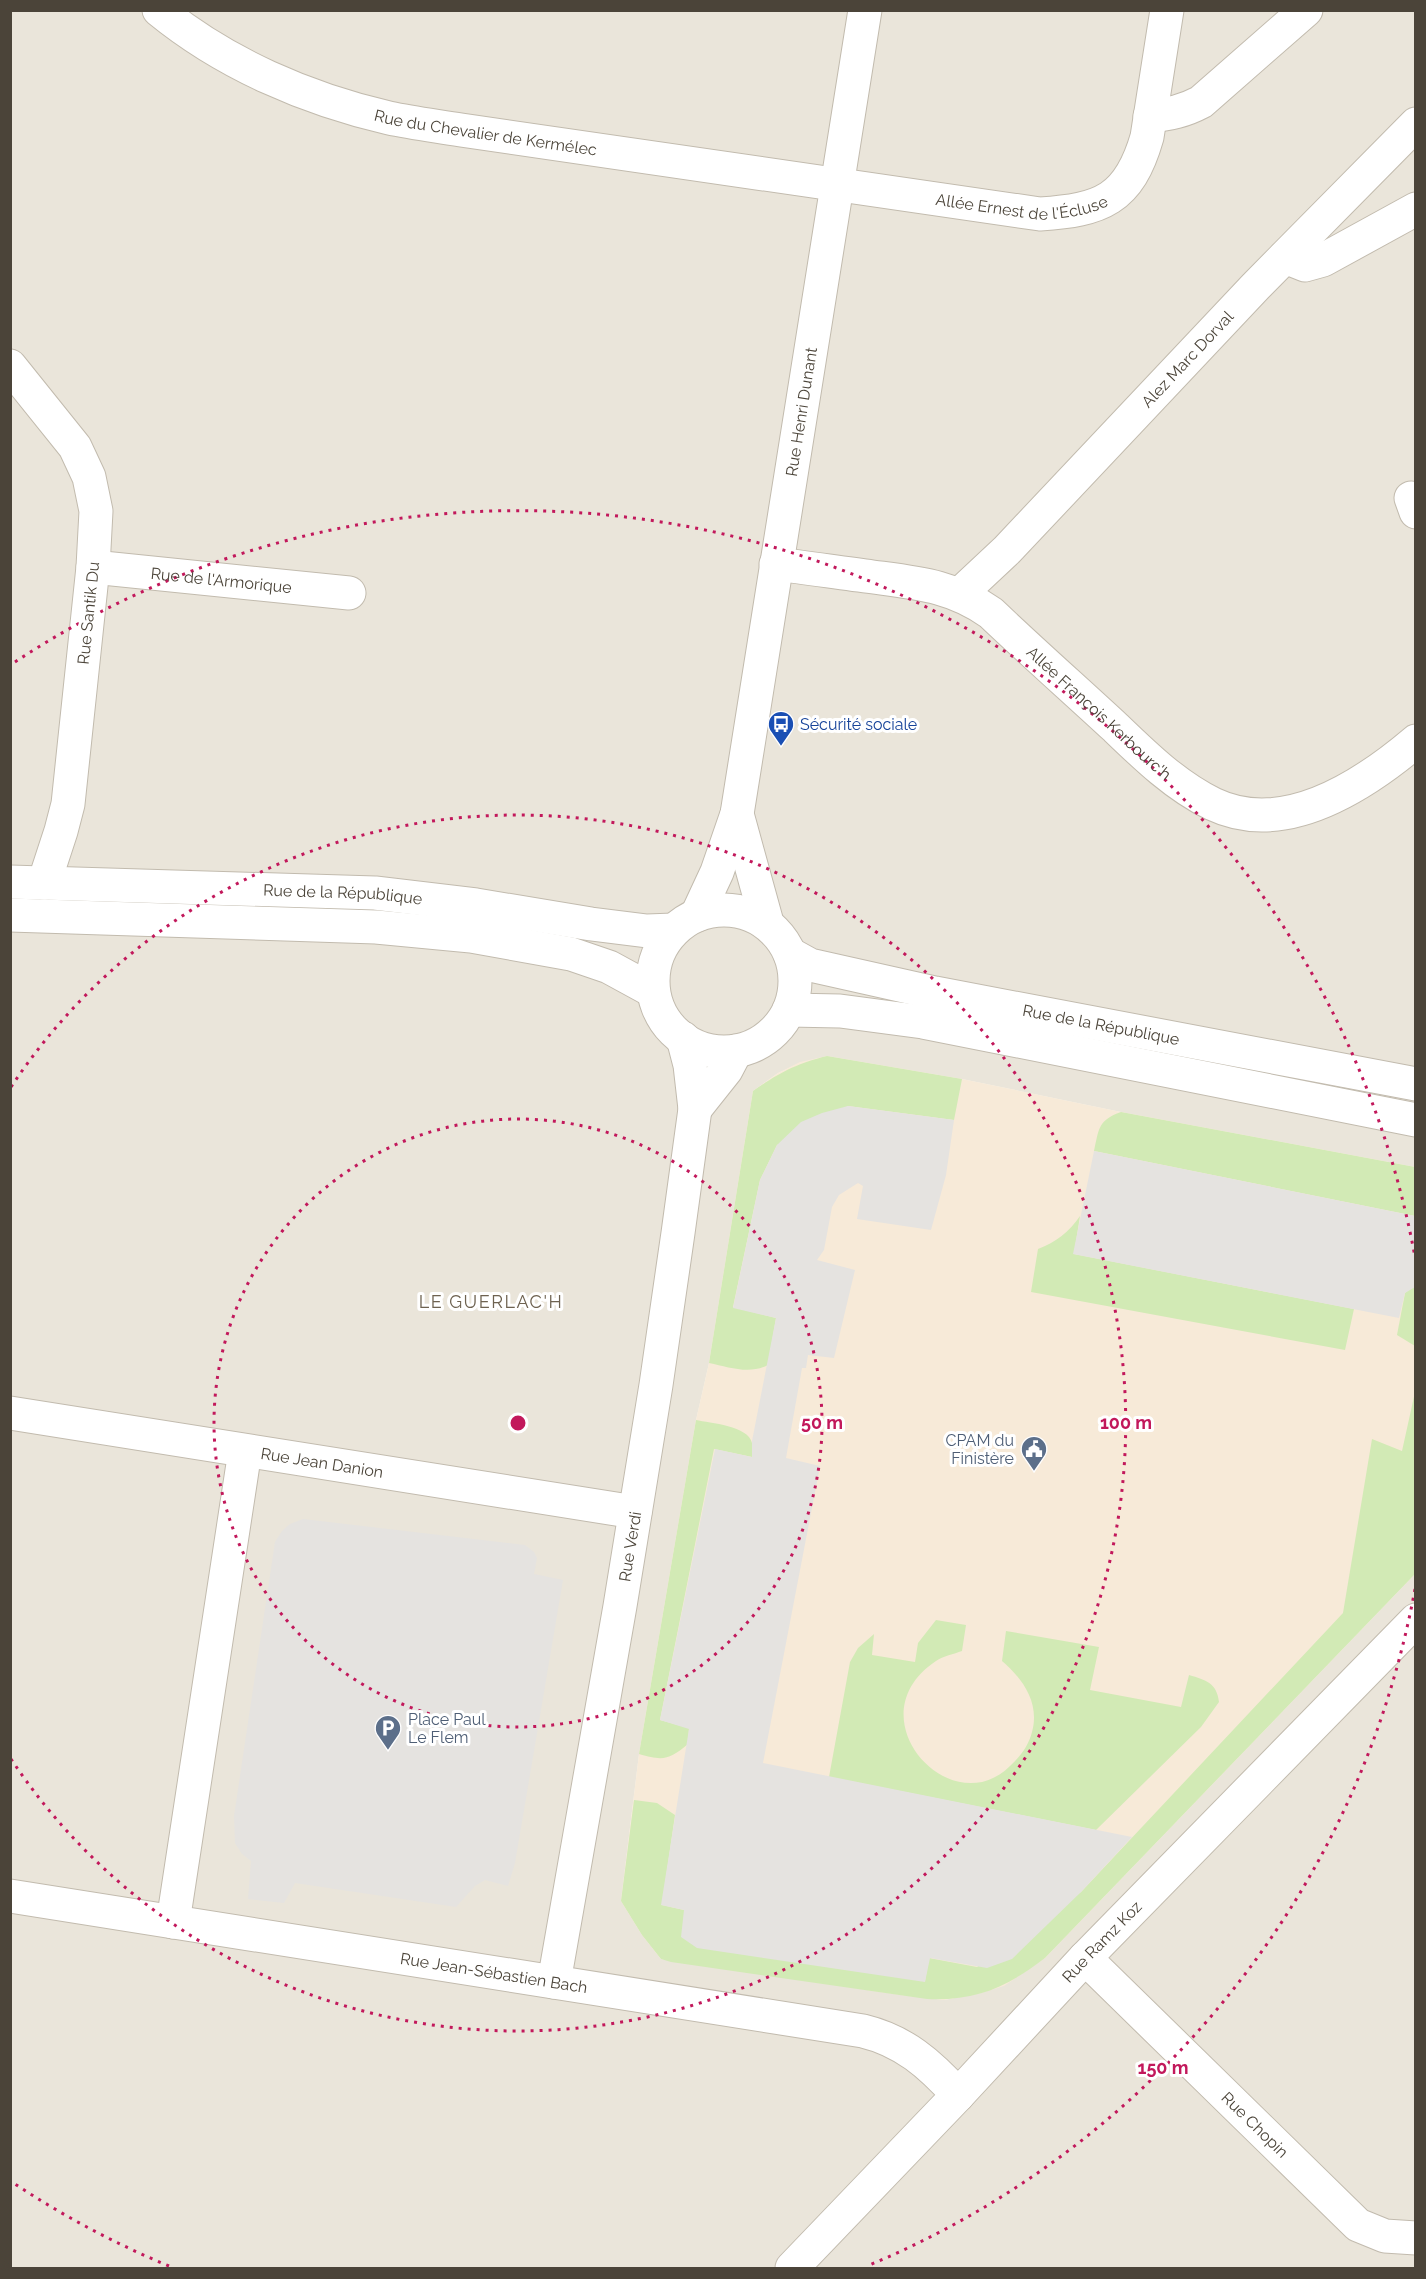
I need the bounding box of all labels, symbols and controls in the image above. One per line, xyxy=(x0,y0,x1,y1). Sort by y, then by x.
street label: Rue du Chevalier de Kermélec xyxy=(372,106,598,160)
street label: Allée Ernest de l'Écluse xyxy=(934,190,1111,224)
street label: Alez Marc Dorval xyxy=(1138,307,1238,411)
street label: Rue Henri Dunant xyxy=(782,345,821,478)
street label: Rue Santik Du xyxy=(74,561,103,665)
street label: Rue de l'Armorique xyxy=(150,564,293,597)
street label: Allée François Kerbourc'h xyxy=(1023,642,1175,784)
bus stop icon: Sécurité sociale xyxy=(766,709,796,747)
place label: Sécurité sociale xyxy=(800,715,917,734)
street label: Rue de la République xyxy=(263,881,423,909)
street label: Rue de la République xyxy=(1021,1001,1181,1049)
district label: LE GUERLAC'H xyxy=(419,1291,563,1312)
text: 50 m xyxy=(801,1412,843,1433)
text: 100 m xyxy=(1100,1412,1152,1433)
centre of rings xyxy=(508,1413,528,1433)
place label: CPAM du Finistère xyxy=(945,1431,1014,1468)
public building icon: CPAM du Finistère xyxy=(1019,1434,1049,1472)
street label: Rue Jean Danion xyxy=(259,1444,385,1482)
street label: Rue Verdi xyxy=(615,1510,645,1583)
place label: Place Paul Le Flem xyxy=(408,1710,486,1747)
parking icon: Place Paul Le Flem xyxy=(373,1713,403,1751)
street label: Rue Ramz Koz xyxy=(1058,1897,1146,1987)
street label: Rue Jean-Sébastien Bach xyxy=(399,1949,589,1997)
text: 150 m xyxy=(1138,2057,1189,2078)
street label: Rue Chopin xyxy=(1217,2088,1292,2162)

